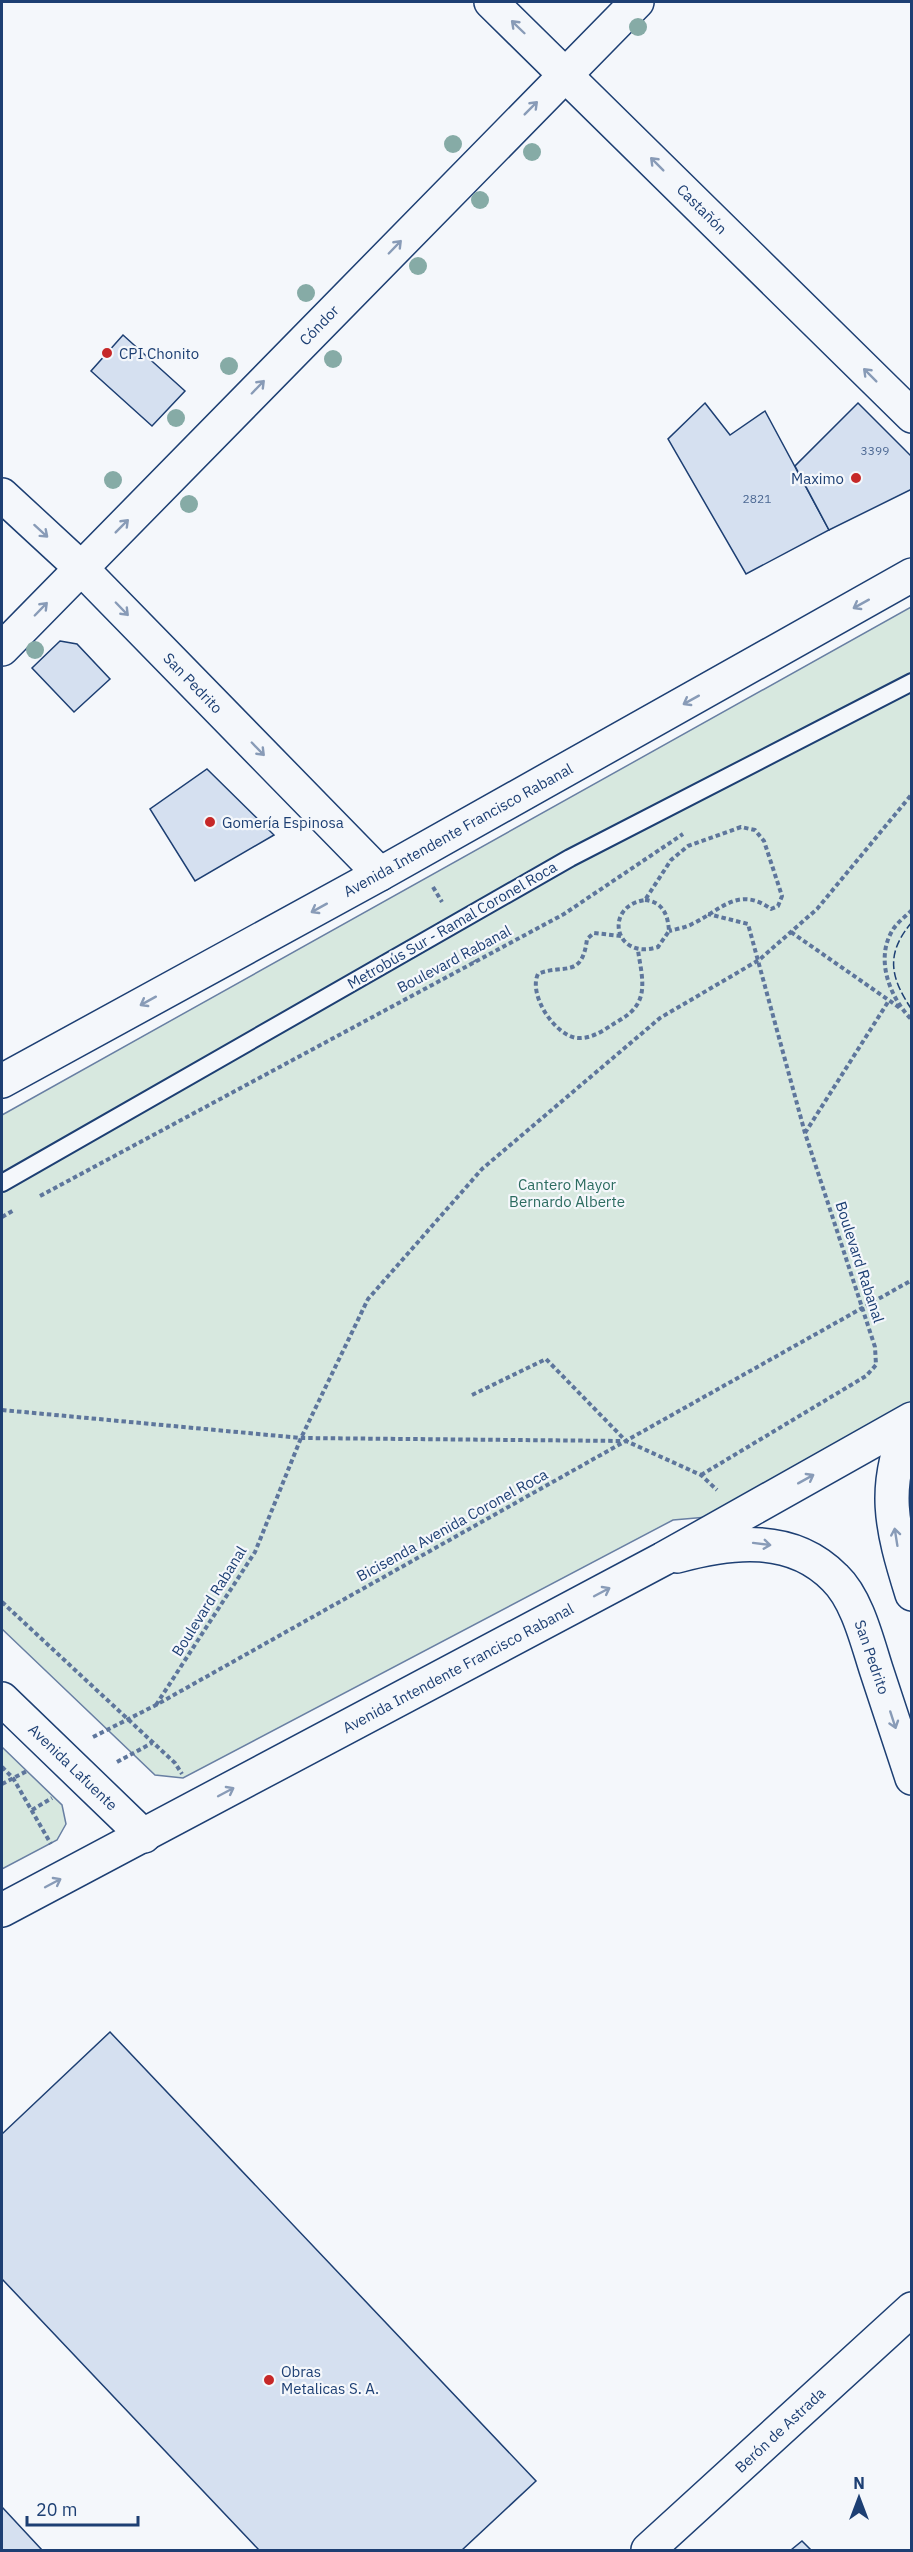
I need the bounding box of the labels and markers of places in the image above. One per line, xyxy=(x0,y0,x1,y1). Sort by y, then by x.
place label: CPI Chonito xyxy=(119,344,199,363)
marker: CPI Chonito xyxy=(100,346,114,360)
place label: Maximo xyxy=(791,469,844,488)
marker: Maximo xyxy=(849,471,863,485)
place label: Gomería Espinosa xyxy=(222,813,344,832)
marker: Gomería Espinosa xyxy=(203,815,217,829)
place label: Obras Metalicas S. A. xyxy=(281,2362,379,2398)
marker: Obras Metalicas S. A. xyxy=(262,2373,276,2387)

